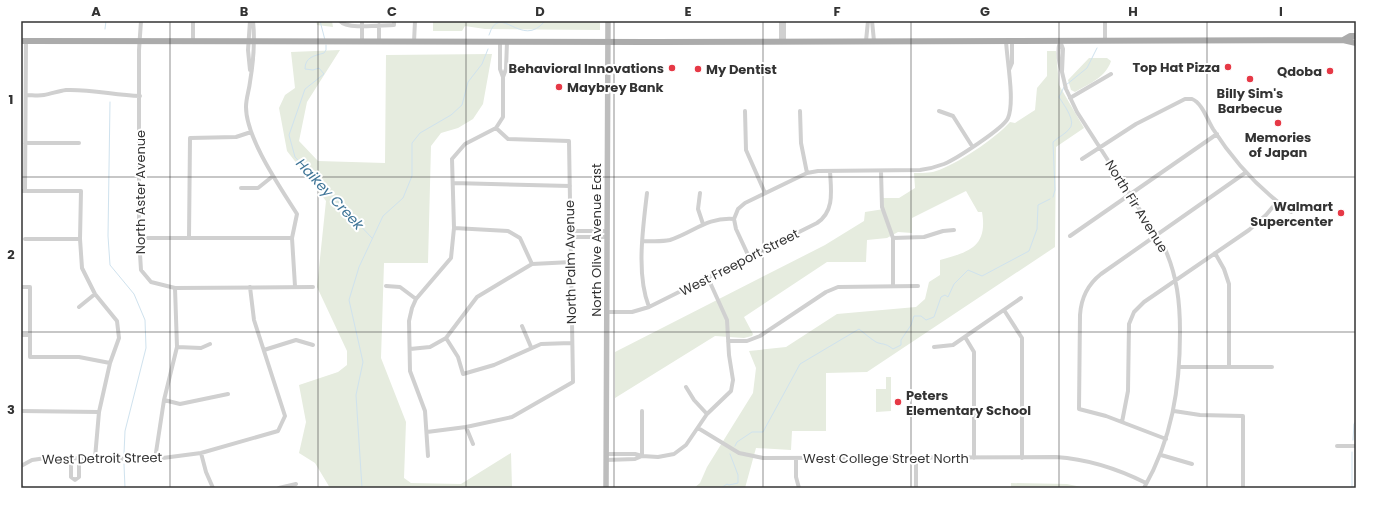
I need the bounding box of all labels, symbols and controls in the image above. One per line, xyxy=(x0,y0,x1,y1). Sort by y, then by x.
text: A xyxy=(91,2,101,21)
text: B xyxy=(240,2,249,21)
text: C xyxy=(387,2,397,21)
text: D xyxy=(535,2,545,21)
text: E xyxy=(684,2,692,21)
text: F xyxy=(833,2,841,21)
text: G xyxy=(980,2,990,21)
text: H xyxy=(1128,2,1138,21)
text: I xyxy=(1279,2,1283,21)
place label: Top Hat Pizza xyxy=(1132,58,1220,77)
place label: Behavioral Innovations xyxy=(509,59,664,78)
place label: My Dentist xyxy=(706,60,777,79)
marker: Top Hat Pizza xyxy=(1223,62,1233,72)
place label: Qdoba xyxy=(1277,62,1322,81)
marker: Behavioral Innovations xyxy=(667,63,677,73)
marker: My Dentist xyxy=(693,64,703,74)
marker: Qdoba xyxy=(1325,66,1335,76)
marker: Billy Sim's Barbecue xyxy=(1245,74,1255,84)
place label: Maybrey Bank xyxy=(567,78,664,97)
marker: Maybrey Bank xyxy=(554,82,564,92)
place label: Billy Sim's Barbecue xyxy=(1217,84,1283,118)
text: 1 xyxy=(9,90,13,109)
marker: Memories of Japan xyxy=(1273,118,1283,128)
place label: Memories of Japan xyxy=(1245,128,1311,162)
street label: North Aster Avenue xyxy=(131,130,150,254)
water label: Haikey Creek xyxy=(292,154,369,235)
street label: North Fir Avenue xyxy=(1101,156,1173,256)
street label: North Olive Avenue East xyxy=(587,163,606,317)
place label: Walmart Supercenter xyxy=(1250,197,1333,231)
street label: North Palm Avenue xyxy=(560,200,581,324)
marker: Walmart Supercenter xyxy=(1336,208,1346,218)
street label: West Freeport Street xyxy=(676,224,802,301)
text: 2 xyxy=(7,245,15,264)
place label: Peters Elementary School xyxy=(906,386,1031,420)
marker: Peters Elementary School xyxy=(893,397,903,407)
text: 3 xyxy=(7,400,15,419)
street label: West Detroit Street xyxy=(42,448,163,469)
street label: West College Street North xyxy=(803,449,969,468)

